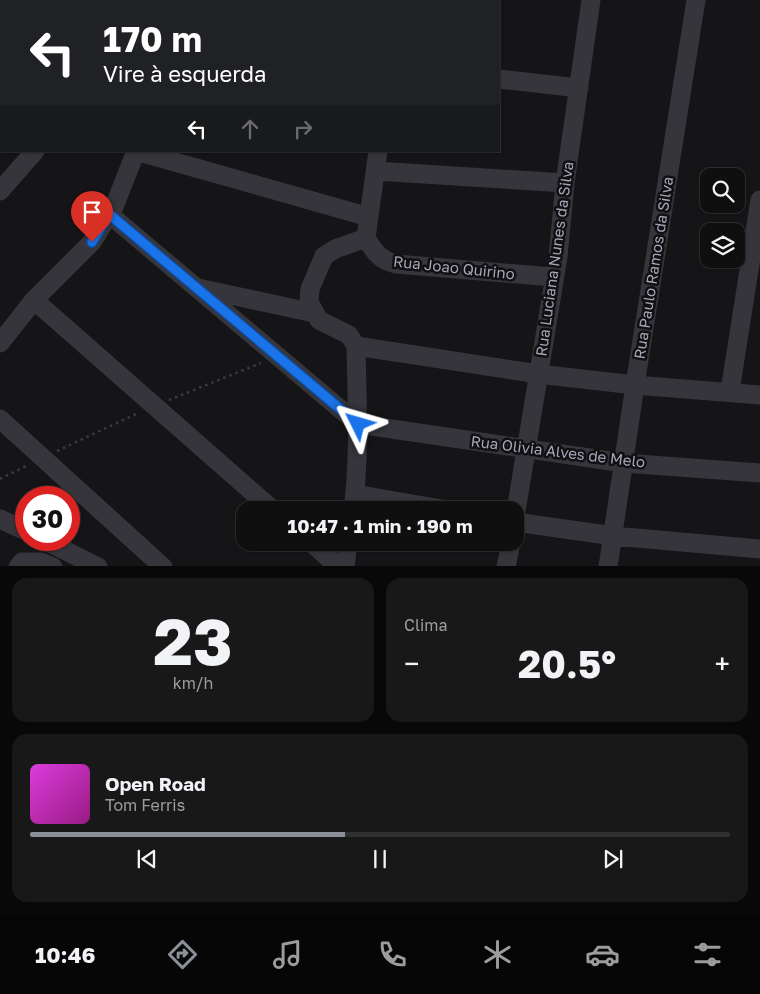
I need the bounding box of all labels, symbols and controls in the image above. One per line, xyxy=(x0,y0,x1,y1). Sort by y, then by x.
text: 170 m xyxy=(103,18,202,60)
icon: left xyxy=(20,20,85,85)
text: Vire à esquerda xyxy=(103,60,267,87)
icon: left xyxy=(183,115,211,143)
icon: ahead xyxy=(236,115,264,143)
icon: right xyxy=(289,115,317,143)
street label: Rua Luciana Nunes da Silva xyxy=(531,160,577,358)
map controls xyxy=(700,168,745,268)
button: search xyxy=(700,168,745,213)
street label: Rua Paulo Ramos da Silva xyxy=(630,175,676,360)
pin xyxy=(71,191,113,242)
icon: arrive xyxy=(78,198,106,226)
button: layers xyxy=(700,223,745,268)
street label: Rua Joao Quirino xyxy=(392,252,516,282)
position arrow xyxy=(331,397,383,449)
street label: Rua Olivia Alves de Melo xyxy=(470,431,646,471)
speed limit sign: 30 xyxy=(15,486,80,551)
text: 10:47 · 1 min · 190 m xyxy=(287,514,473,537)
text: 23 xyxy=(153,601,233,679)
text: Clima xyxy=(404,615,448,635)
text: 20.5° xyxy=(518,641,616,686)
text: − xyxy=(404,647,419,680)
text: + xyxy=(715,647,730,680)
text: km/h xyxy=(173,673,213,693)
text: Open Road xyxy=(105,772,206,795)
text: Tom Ferris xyxy=(105,795,185,815)
icon: previous xyxy=(133,845,161,873)
icon: pause xyxy=(366,845,394,873)
icon: next xyxy=(599,845,627,873)
icon: directions xyxy=(165,937,200,972)
icon: music xyxy=(270,937,305,972)
icon: phone xyxy=(375,937,410,972)
icon: climate xyxy=(480,937,515,972)
icon: car xyxy=(585,937,620,972)
icon: filters xyxy=(690,937,725,972)
text: 10:46 xyxy=(35,941,95,968)

